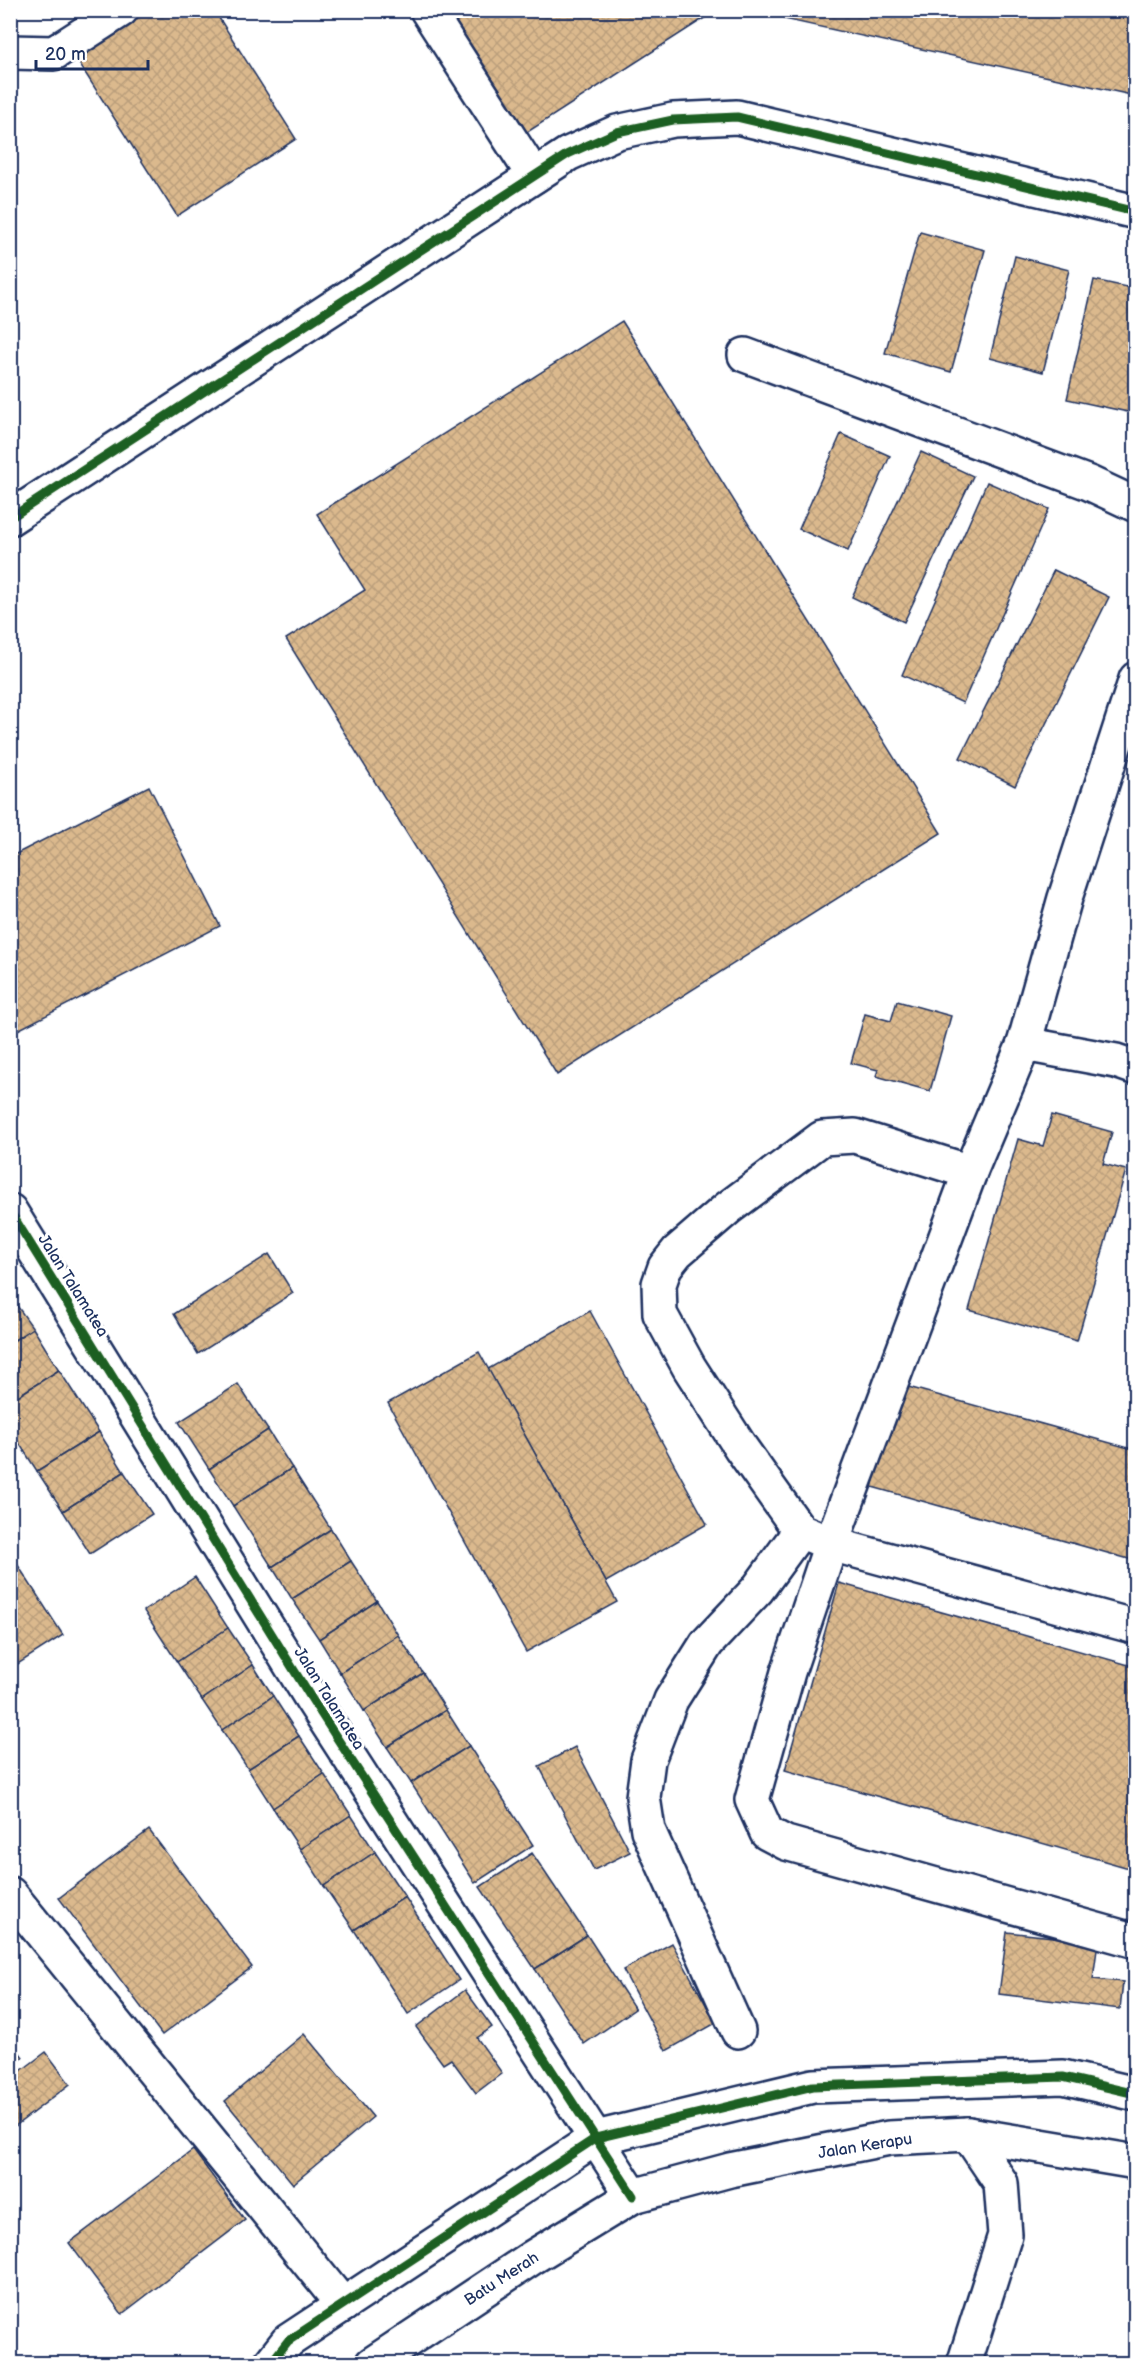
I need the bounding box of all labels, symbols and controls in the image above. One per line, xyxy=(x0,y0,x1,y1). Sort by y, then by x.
scale bar xyxy=(36,33,148,71)
text: 20 m xyxy=(45,44,86,65)
street label: Jalan Talamatea xyxy=(34,1231,112,1341)
street label: Jalan Talamatea xyxy=(290,1644,368,1754)
street label: Jalan Kerapu xyxy=(817,2130,914,2163)
street label: Batu Merah xyxy=(461,2248,543,2310)

